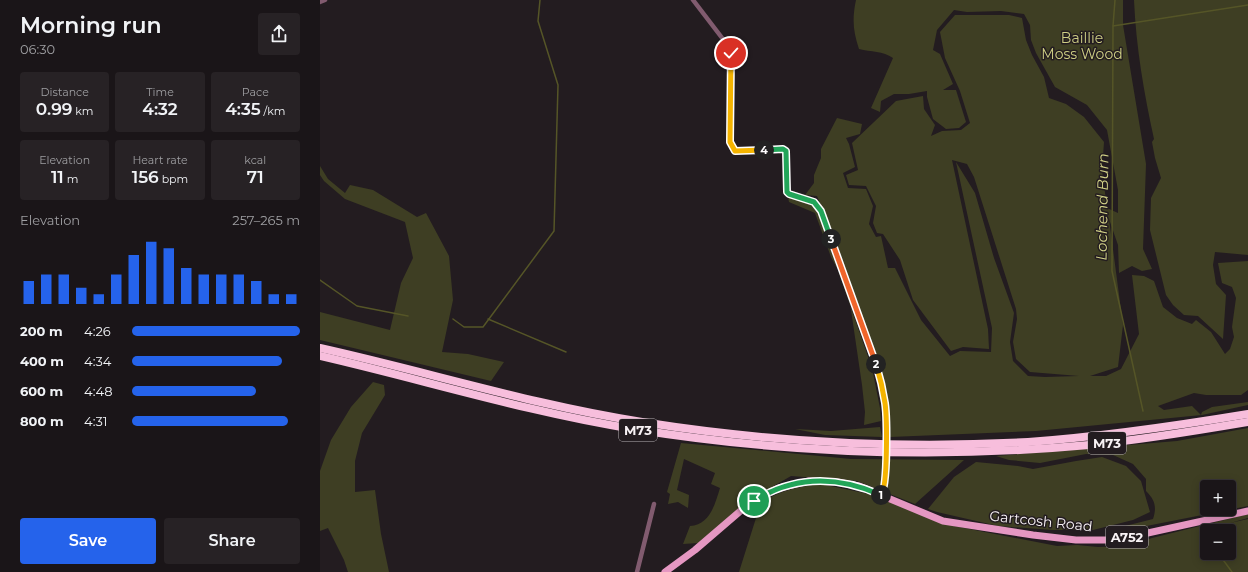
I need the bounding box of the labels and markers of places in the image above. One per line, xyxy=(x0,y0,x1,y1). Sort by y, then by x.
pin xyxy=(714,36,748,70)
pin: 4 xyxy=(754,140,774,160)
pin: 3 xyxy=(821,229,841,249)
pin: 2 xyxy=(866,354,886,374)
pin xyxy=(737,484,771,518)
pin: 1 xyxy=(871,485,891,505)

